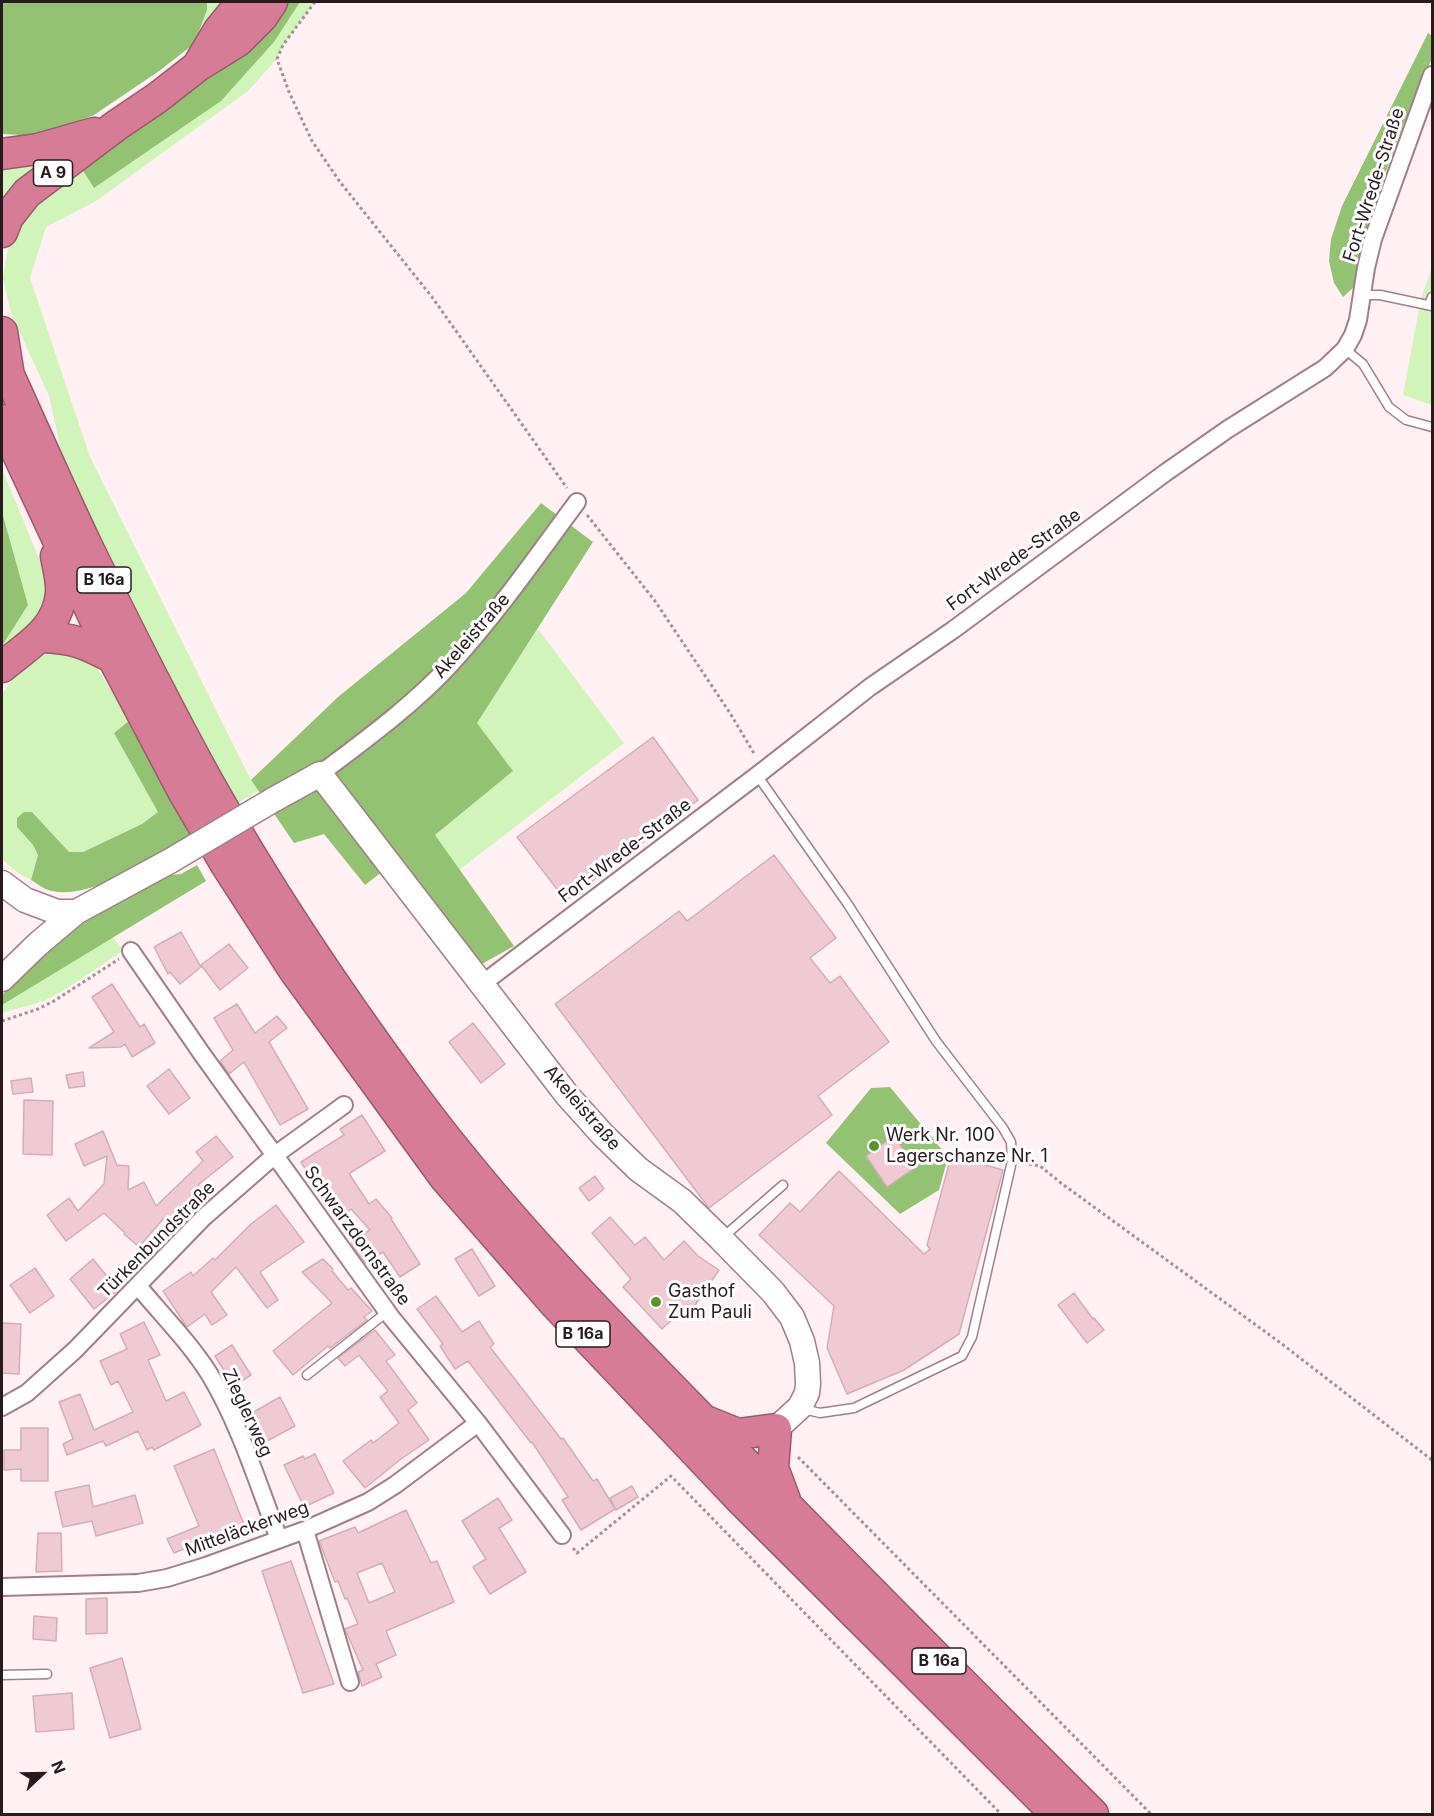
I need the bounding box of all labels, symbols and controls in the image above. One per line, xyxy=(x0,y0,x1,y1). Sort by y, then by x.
street label: Fort-Wrede-Straße xyxy=(1339,105,1409,265)
road number: A 9 xyxy=(34,160,72,186)
street label: Fort-Wrede-Straße xyxy=(943,504,1085,616)
road number: B 16a xyxy=(77,567,131,593)
street label: Akeleistraße xyxy=(429,589,515,683)
street label: Fort-Wrede-Straße xyxy=(554,794,696,908)
street label: Akeleistraße xyxy=(539,1061,625,1155)
place label: Werk Nr. 100 Lagerschanze Nr. 1 xyxy=(886,1125,1048,1168)
marker: Werk Nr. 100 Lagerschanze Nr. 1 xyxy=(867,1139,881,1153)
street label: Schwarzdornstraße xyxy=(299,1162,415,1310)
street label: Türkenbundstraße xyxy=(94,1177,220,1303)
place label: Gasthof Zum Pauli xyxy=(668,1281,752,1324)
marker: Gasthof Zum Pauli xyxy=(649,1295,663,1309)
road number: B 16a xyxy=(556,1321,610,1347)
street label: Zieglerweg xyxy=(217,1365,277,1461)
street label: Mitteläckerweg xyxy=(182,1497,312,1561)
road number: B 16a xyxy=(912,1648,966,1674)
north arrow xyxy=(12,1744,72,1804)
text: N xyxy=(47,1758,70,1777)

